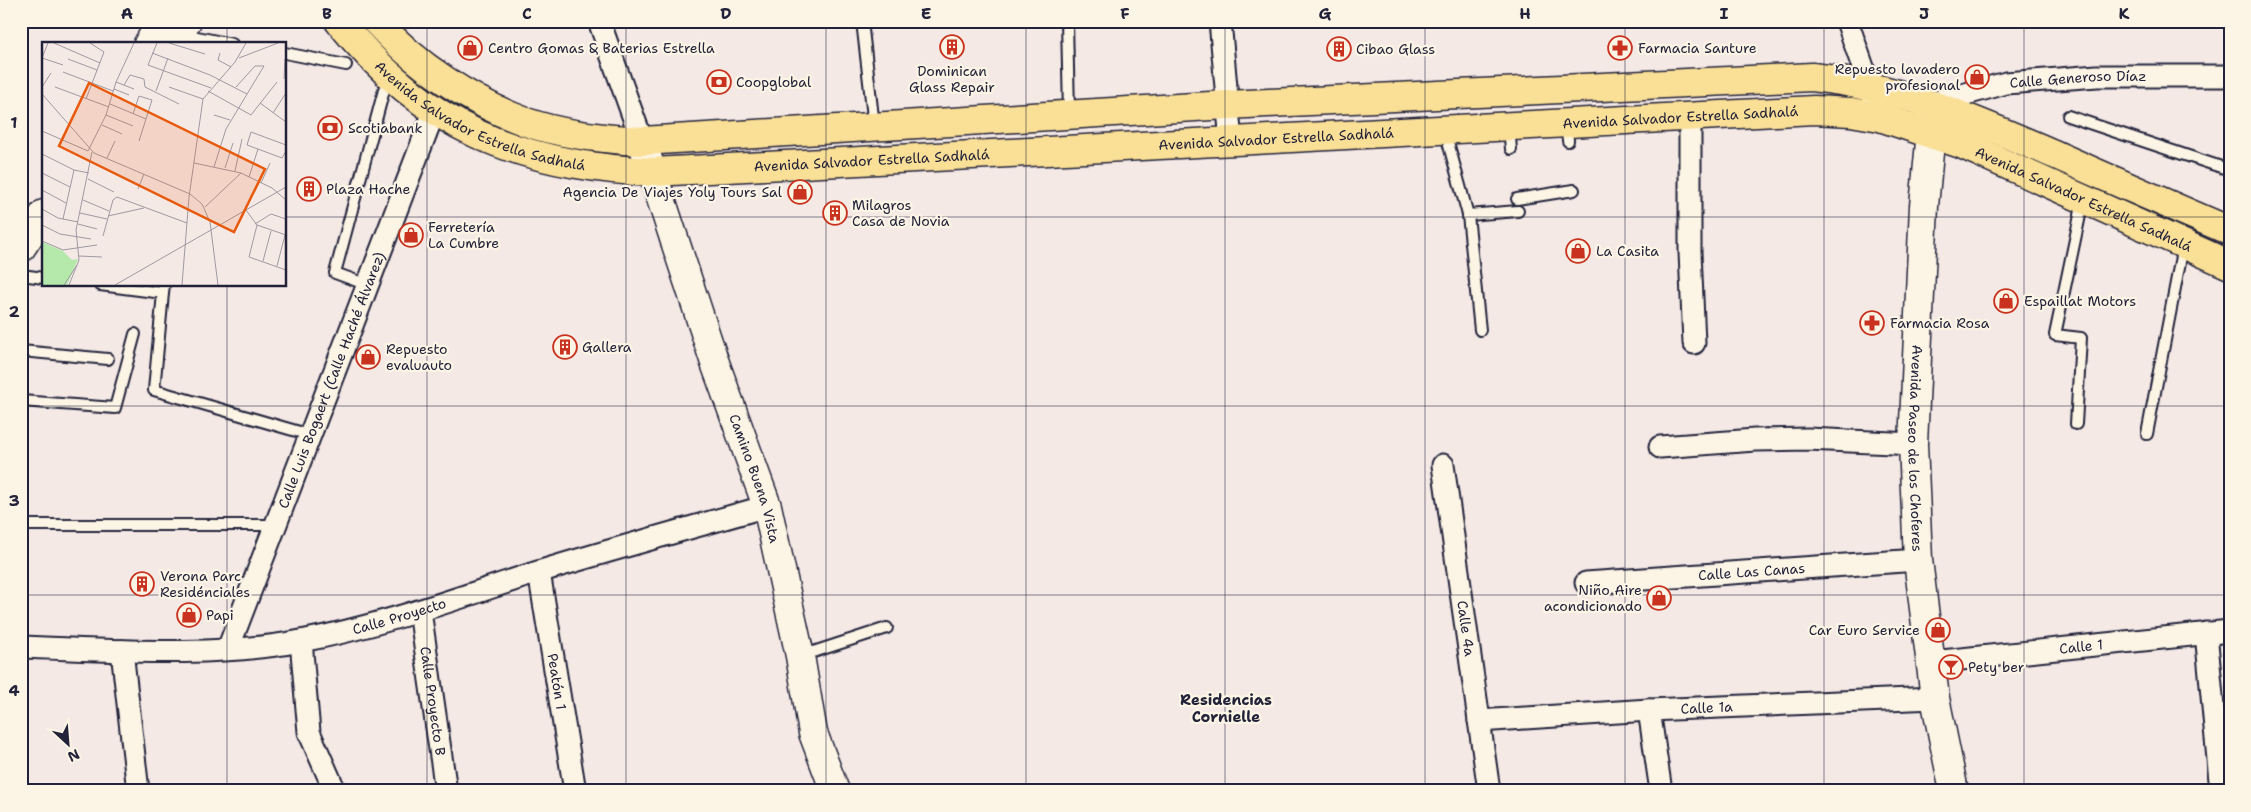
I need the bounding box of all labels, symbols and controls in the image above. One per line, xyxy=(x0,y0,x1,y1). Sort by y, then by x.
text: A xyxy=(121,3,133,24)
text: B xyxy=(322,3,332,24)
text: C xyxy=(522,3,532,24)
text: D xyxy=(720,3,732,24)
text: E xyxy=(921,3,931,24)
text: F xyxy=(1120,3,1130,24)
text: G xyxy=(1319,3,1332,24)
text: H xyxy=(1519,3,1531,24)
text: I xyxy=(1720,3,1729,24)
text: J xyxy=(1919,3,1929,24)
text: K xyxy=(2119,3,2130,24)
building icon: Dominican Glass Repair xyxy=(939,34,965,60)
shop icon: Centro Gomas & Baterias Estrella xyxy=(457,35,483,61)
pharmacy icon: Farmacia Santure xyxy=(1607,35,1633,61)
building icon: Cibao Glass xyxy=(1326,36,1352,62)
place label: Centro Gomas & Baterias Estrella xyxy=(488,39,715,57)
place label: Farmacia Santure xyxy=(1638,39,1757,57)
place label: Cibao Glass xyxy=(1356,40,1435,58)
inset map xyxy=(42,42,286,286)
street label: Avenida Salvador Estrella Sadhalá xyxy=(371,57,587,174)
place label: Repuesto lavadero profesional xyxy=(1835,60,1961,94)
place label: Dominican Glass Repair xyxy=(909,62,995,96)
shop icon: Repuesto lavadero profesional xyxy=(1964,64,1990,90)
street label: Calle Generoso Díaz xyxy=(2009,67,2146,92)
bank icon: Coopglobal xyxy=(706,69,732,95)
place label: Coopglobal xyxy=(736,73,812,91)
street label: Avenida Salvador Estrella Sadhalá xyxy=(1562,102,1799,132)
text: 1 xyxy=(10,112,18,133)
bank icon: Scotiabank xyxy=(317,115,343,141)
place label: Scotiabank xyxy=(348,119,422,137)
street label: Avenida Salvador Estrella Sadhalá xyxy=(1158,123,1395,154)
street label: Avenida Salvador Estrella Sadhalá xyxy=(1972,143,2195,256)
street label: Avenida Salvador Estrella Sadhalá xyxy=(753,145,990,176)
building icon: Plaza Hache xyxy=(296,176,322,202)
shop icon: Agencia De Viajes Yoly Tours Sal xyxy=(787,179,813,205)
place label: Plaza Hache xyxy=(326,180,411,198)
place label: Agencia De Viajes Yoly Tours Sal xyxy=(563,183,783,201)
place label: Milagros Casa de Novia xyxy=(852,196,950,230)
building icon: Milagros Casa de Novia xyxy=(822,200,848,226)
place label: Ferretería La Cumbre xyxy=(428,218,499,252)
shop icon: Ferretería La Cumbre xyxy=(398,222,424,248)
shop icon: La Casita xyxy=(1565,238,1591,264)
place label: La Casita xyxy=(1596,242,1659,260)
street label: Calle Luis Bogaert (Calle Haché Álvarez) xyxy=(274,249,388,511)
shop icon: Espaillat Motors xyxy=(1993,288,2019,314)
place label: Espaillat Motors xyxy=(2024,292,2136,310)
text: 2 xyxy=(8,301,20,322)
pharmacy icon: Farmacia Rosa xyxy=(1859,310,1885,336)
place label: Farmacia Rosa xyxy=(1890,314,1990,332)
building icon: Gallera xyxy=(552,334,578,360)
place label: Gallera xyxy=(582,338,632,356)
place label: Repuesto evaluauto xyxy=(386,340,452,374)
shop icon: Repuesto evaluauto xyxy=(355,344,381,370)
street label: Avenida Paseo de los Choferes xyxy=(1904,344,1927,552)
street label: Camino Buena Vista xyxy=(725,411,784,545)
text: 3 xyxy=(8,490,20,511)
street label: Calle Las Canas xyxy=(1697,559,1806,584)
place label: Verona Parc Residénciales xyxy=(160,567,250,601)
building icon: Verona Parc Residénciales xyxy=(129,571,155,597)
place label: Niño Aire acondicionado xyxy=(1544,581,1642,615)
shop icon: Niño Aire acondicionado xyxy=(1646,585,1672,611)
street label: Calle Proyecto xyxy=(350,594,448,638)
street label: Calle 4a xyxy=(1453,599,1479,658)
shop icon: Papi xyxy=(176,602,202,628)
place label: Papi xyxy=(206,606,234,624)
shop icon: Car Euro Service xyxy=(1925,617,1951,643)
place label: Car Euro Service xyxy=(1809,621,1920,639)
street label: Calle 1 xyxy=(2058,635,2104,658)
street label: Calle Proyecto B xyxy=(416,645,450,757)
street label: Peatón 1 xyxy=(543,652,571,711)
bar icon: Pety ber xyxy=(1938,654,1964,680)
place label: Pety ber xyxy=(1968,658,2025,676)
text: 4 xyxy=(8,680,20,701)
district label: Residencias Cornielle xyxy=(1180,690,1272,727)
street label: Calle 1a xyxy=(1680,697,1733,718)
north arrow xyxy=(42,720,92,770)
text: N xyxy=(65,745,83,766)

